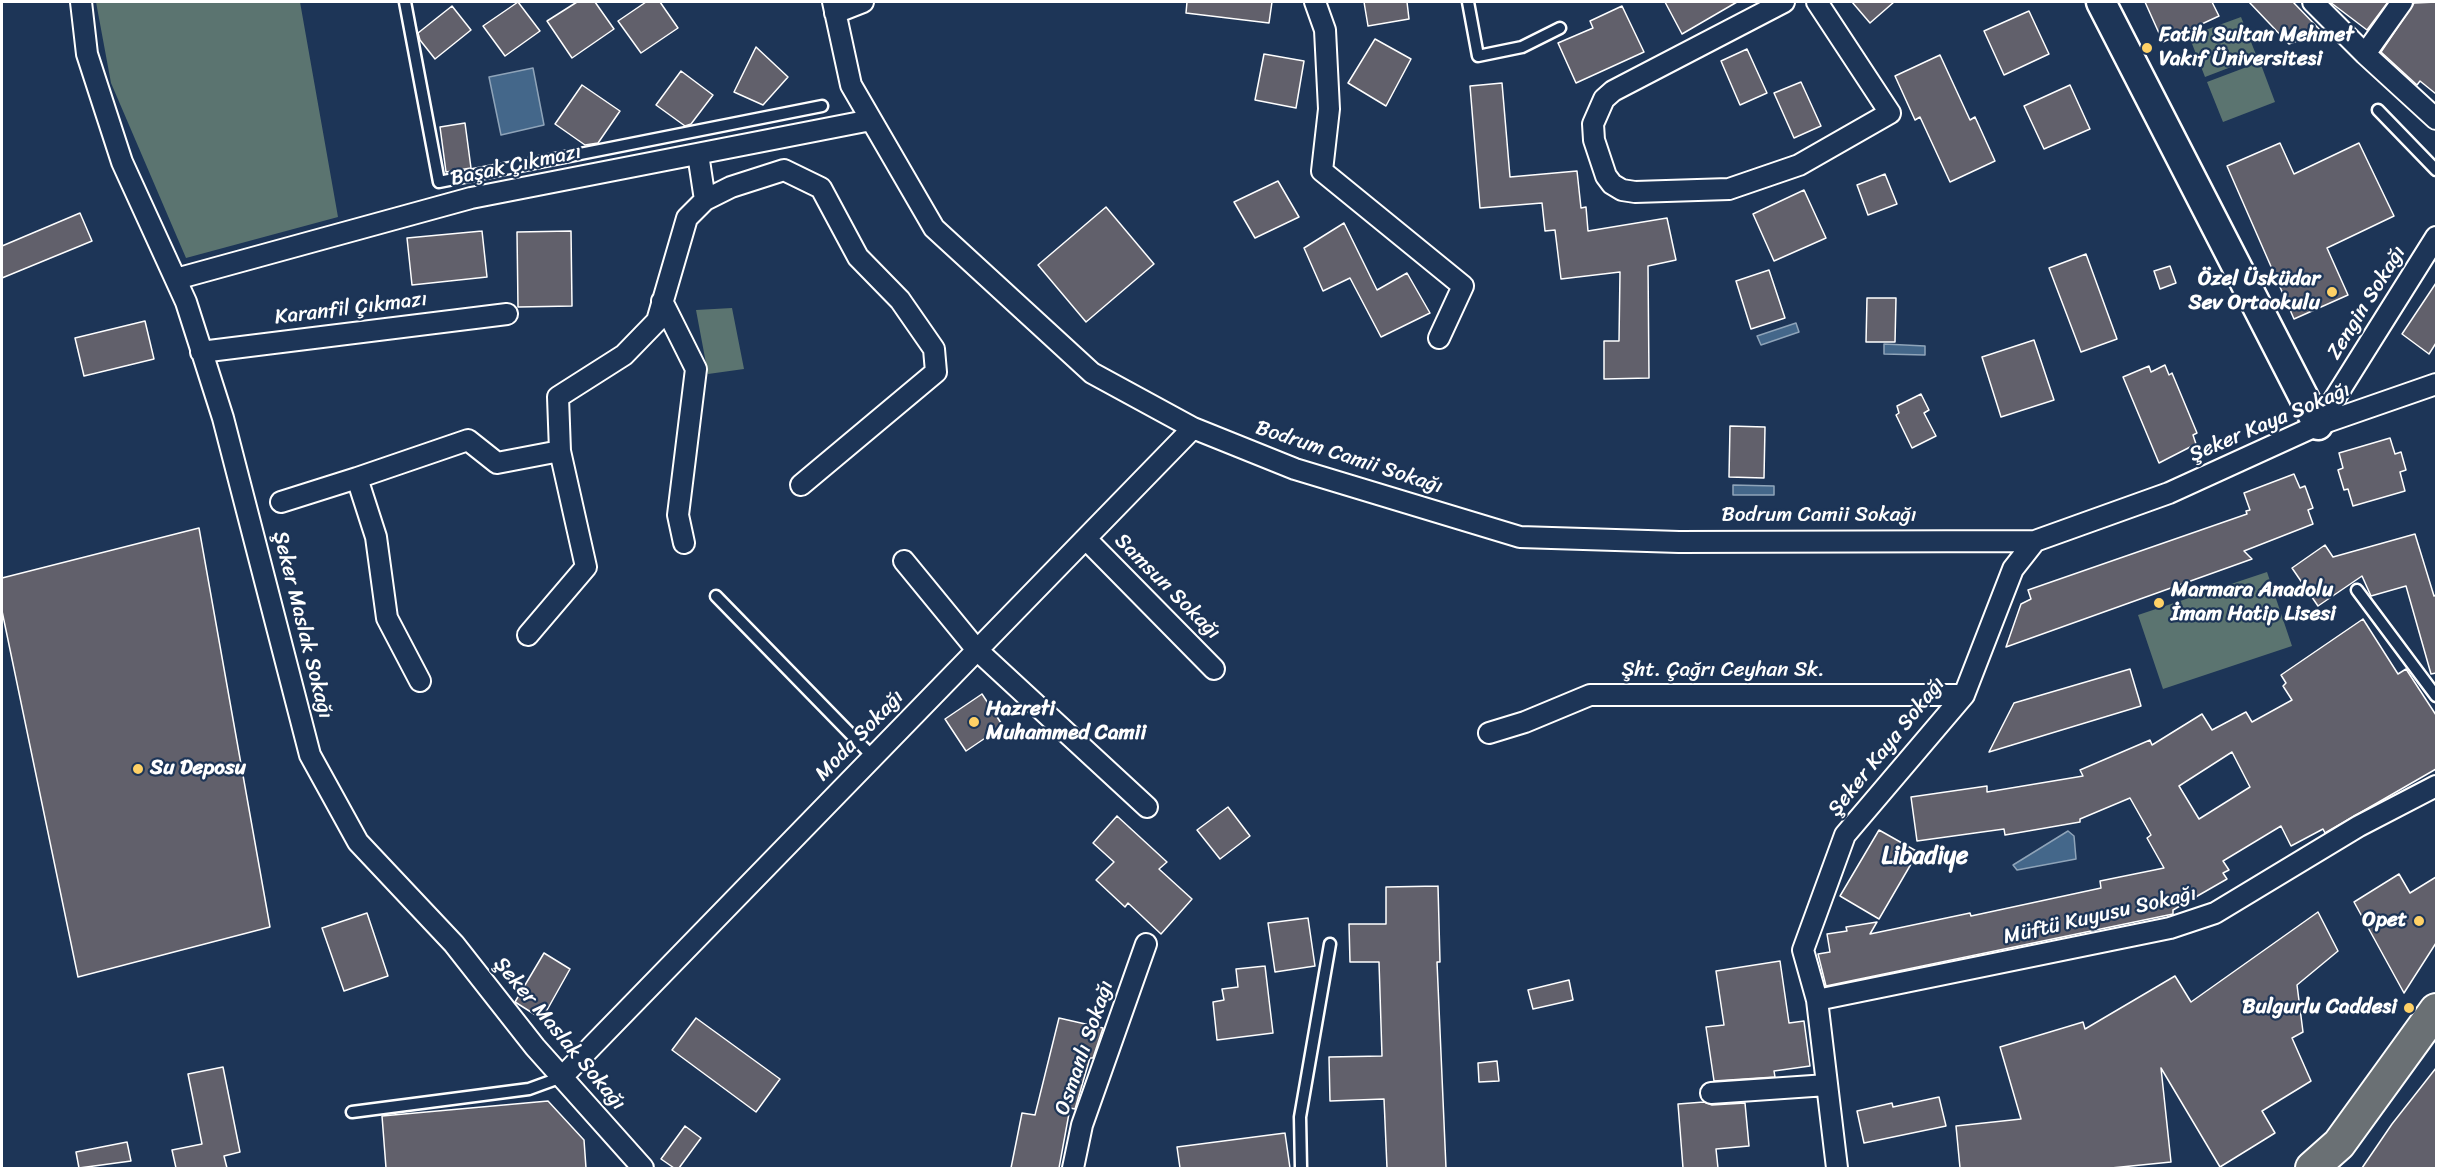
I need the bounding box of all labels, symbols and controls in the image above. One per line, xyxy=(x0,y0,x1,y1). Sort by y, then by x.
place label: Fatih Sultan Mehmet Vakıf Üniversitesi xyxy=(2159,23,2354,73)
marker: Fatih Sultan Mehmet Vakıf Üniversitesi xyxy=(2140,41,2154,55)
street label: Başak Çıkmazı xyxy=(448,140,584,192)
street label: Zengin Sokağı xyxy=(2322,242,2412,364)
place label: Özel Üsküdar Sev Ortaokulu xyxy=(2189,267,2320,317)
marker: Özel Üsküdar Sev Ortaokulu xyxy=(2325,285,2339,299)
street label: Karanfil Çıkmazı xyxy=(273,287,429,331)
street label: Şeker Kaya Sokağı xyxy=(2186,378,2354,468)
street label: Bodrum Camii Sokağı xyxy=(1252,416,1446,500)
street label: Bodrum Camii Sokağı xyxy=(1721,503,1917,529)
street label: Şeker Maslak Sokağı xyxy=(266,529,338,721)
street label: Samsun Sokağı xyxy=(1109,529,1225,645)
place label: Marmara Anadolu İmam Hatip Lisesi xyxy=(2171,578,2336,628)
marker: Marmara Anadolu İmam Hatip Lisesi xyxy=(2152,596,2166,610)
street label: Şht. Çağrı Ceyhan Sk. xyxy=(1621,658,1825,684)
street label: Şeker Kaya Sokağı xyxy=(1823,672,1951,822)
street label: Moda Sokağı xyxy=(810,685,910,787)
place label: Hazreti Muhammed Camii xyxy=(986,697,1146,747)
marker: Hazreti Muhammed Camii xyxy=(967,715,981,729)
place label: Su Deposu xyxy=(150,756,246,782)
marker: Su Deposu xyxy=(131,762,145,776)
district label: Libadiye xyxy=(1882,843,1968,871)
street label: Müftü Kuyusu Sokağı xyxy=(2001,882,2199,950)
place label: Opet xyxy=(2362,908,2407,934)
marker: Opet xyxy=(2412,914,2426,928)
street label: Şeker Maslak Sokağı xyxy=(488,952,630,1116)
street label: Osmanlı Sokağı xyxy=(1050,977,1120,1119)
place label: Bulgurlu Caddesi xyxy=(2242,995,2397,1021)
marker: Bulgurlu Caddesi xyxy=(2402,1001,2416,1015)

